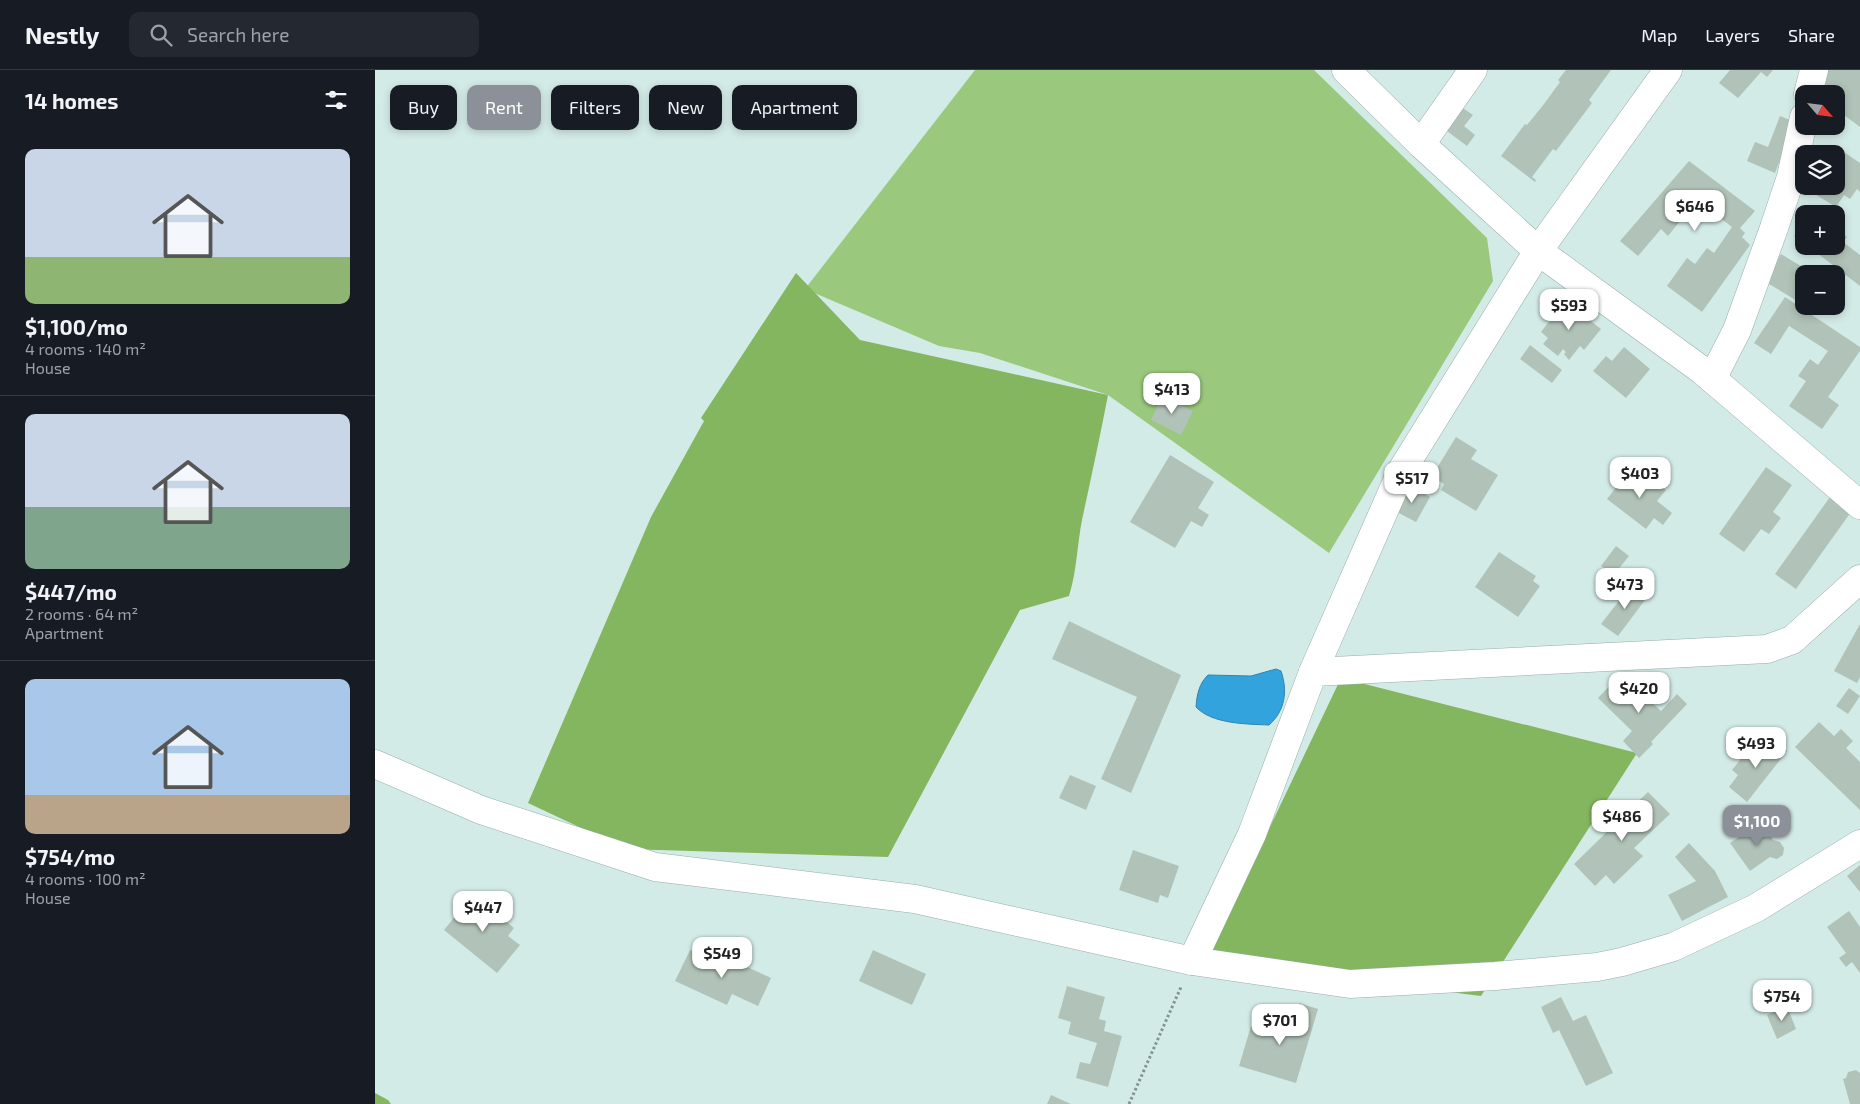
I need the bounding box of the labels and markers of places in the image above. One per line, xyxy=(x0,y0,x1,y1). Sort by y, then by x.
pin: $646 xyxy=(1665,190,1725,232)
pin: $593 xyxy=(1539,288,1599,331)
pin: $413 xyxy=(1142,372,1202,415)
pin: $403 xyxy=(1610,456,1670,499)
pin: $517 xyxy=(1382,462,1442,504)
pin: $473 xyxy=(1595,568,1655,610)
pin: $420 xyxy=(1609,672,1669,714)
pin: $493 xyxy=(1726,726,1786,769)
pin: $486 xyxy=(1592,800,1652,842)
pin: $1,100 xyxy=(1716,804,1798,847)
pin: $447 xyxy=(453,890,513,933)
pin: $549 xyxy=(692,936,752,979)
pin: $754 xyxy=(1752,980,1812,1022)
pin: $701 xyxy=(1250,1004,1310,1046)

